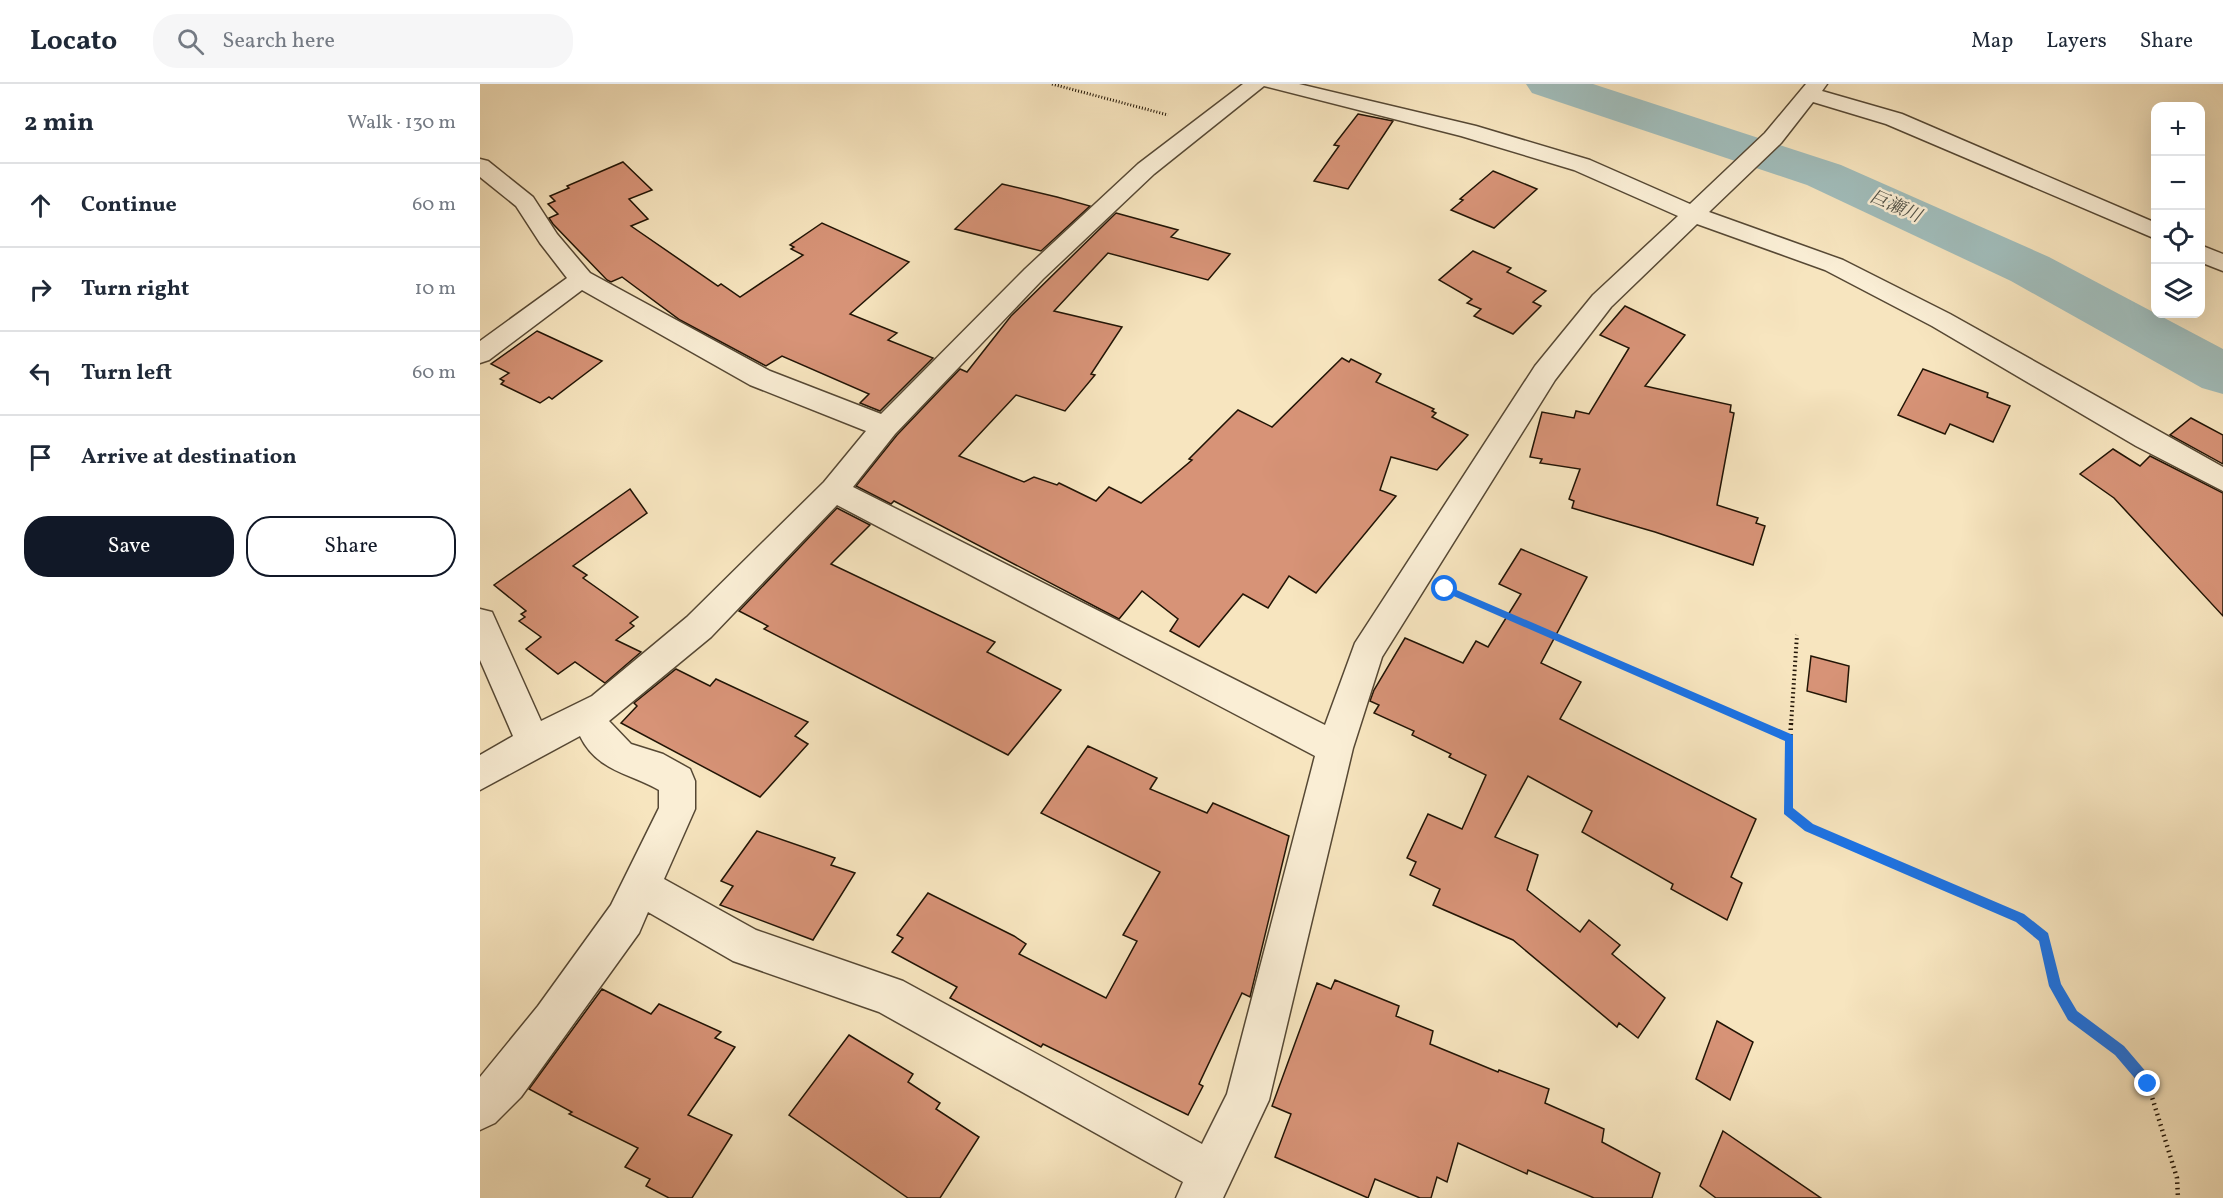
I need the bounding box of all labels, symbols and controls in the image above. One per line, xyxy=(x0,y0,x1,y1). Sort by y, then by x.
search box xyxy=(153,14,573,68)
text: Locato xyxy=(30,22,117,61)
icon: search xyxy=(174,25,207,58)
text: Search here xyxy=(222,26,335,57)
text: Map xyxy=(1971,27,2013,56)
text: Layers xyxy=(2046,27,2107,56)
text: Share xyxy=(2140,27,2193,56)
map controls xyxy=(2151,102,2205,318)
button: + xyxy=(2151,102,2205,156)
text: 2 min xyxy=(24,105,94,141)
text: Walk · 130 m xyxy=(347,109,456,137)
button: − xyxy=(2151,156,2205,210)
water label: 巨瀬川 xyxy=(1865,185,1927,230)
icon: ahead xyxy=(24,189,57,222)
text: Continue xyxy=(81,190,177,221)
text: 60 m xyxy=(412,191,456,219)
button: locate xyxy=(2151,210,2205,264)
button: layers xyxy=(2151,264,2205,318)
icon: right xyxy=(24,273,57,306)
text: Turn right xyxy=(81,274,189,305)
text: 10 m xyxy=(415,275,456,303)
icon: left xyxy=(24,357,57,390)
text: Turn left xyxy=(81,358,172,389)
text: 60 m xyxy=(412,359,456,387)
icon: arrive xyxy=(24,441,57,474)
text: Arrive at destination xyxy=(81,442,297,473)
button: Save xyxy=(24,516,234,577)
button: Share xyxy=(246,516,456,577)
route start xyxy=(1431,575,1457,601)
route end xyxy=(2134,1070,2160,1096)

